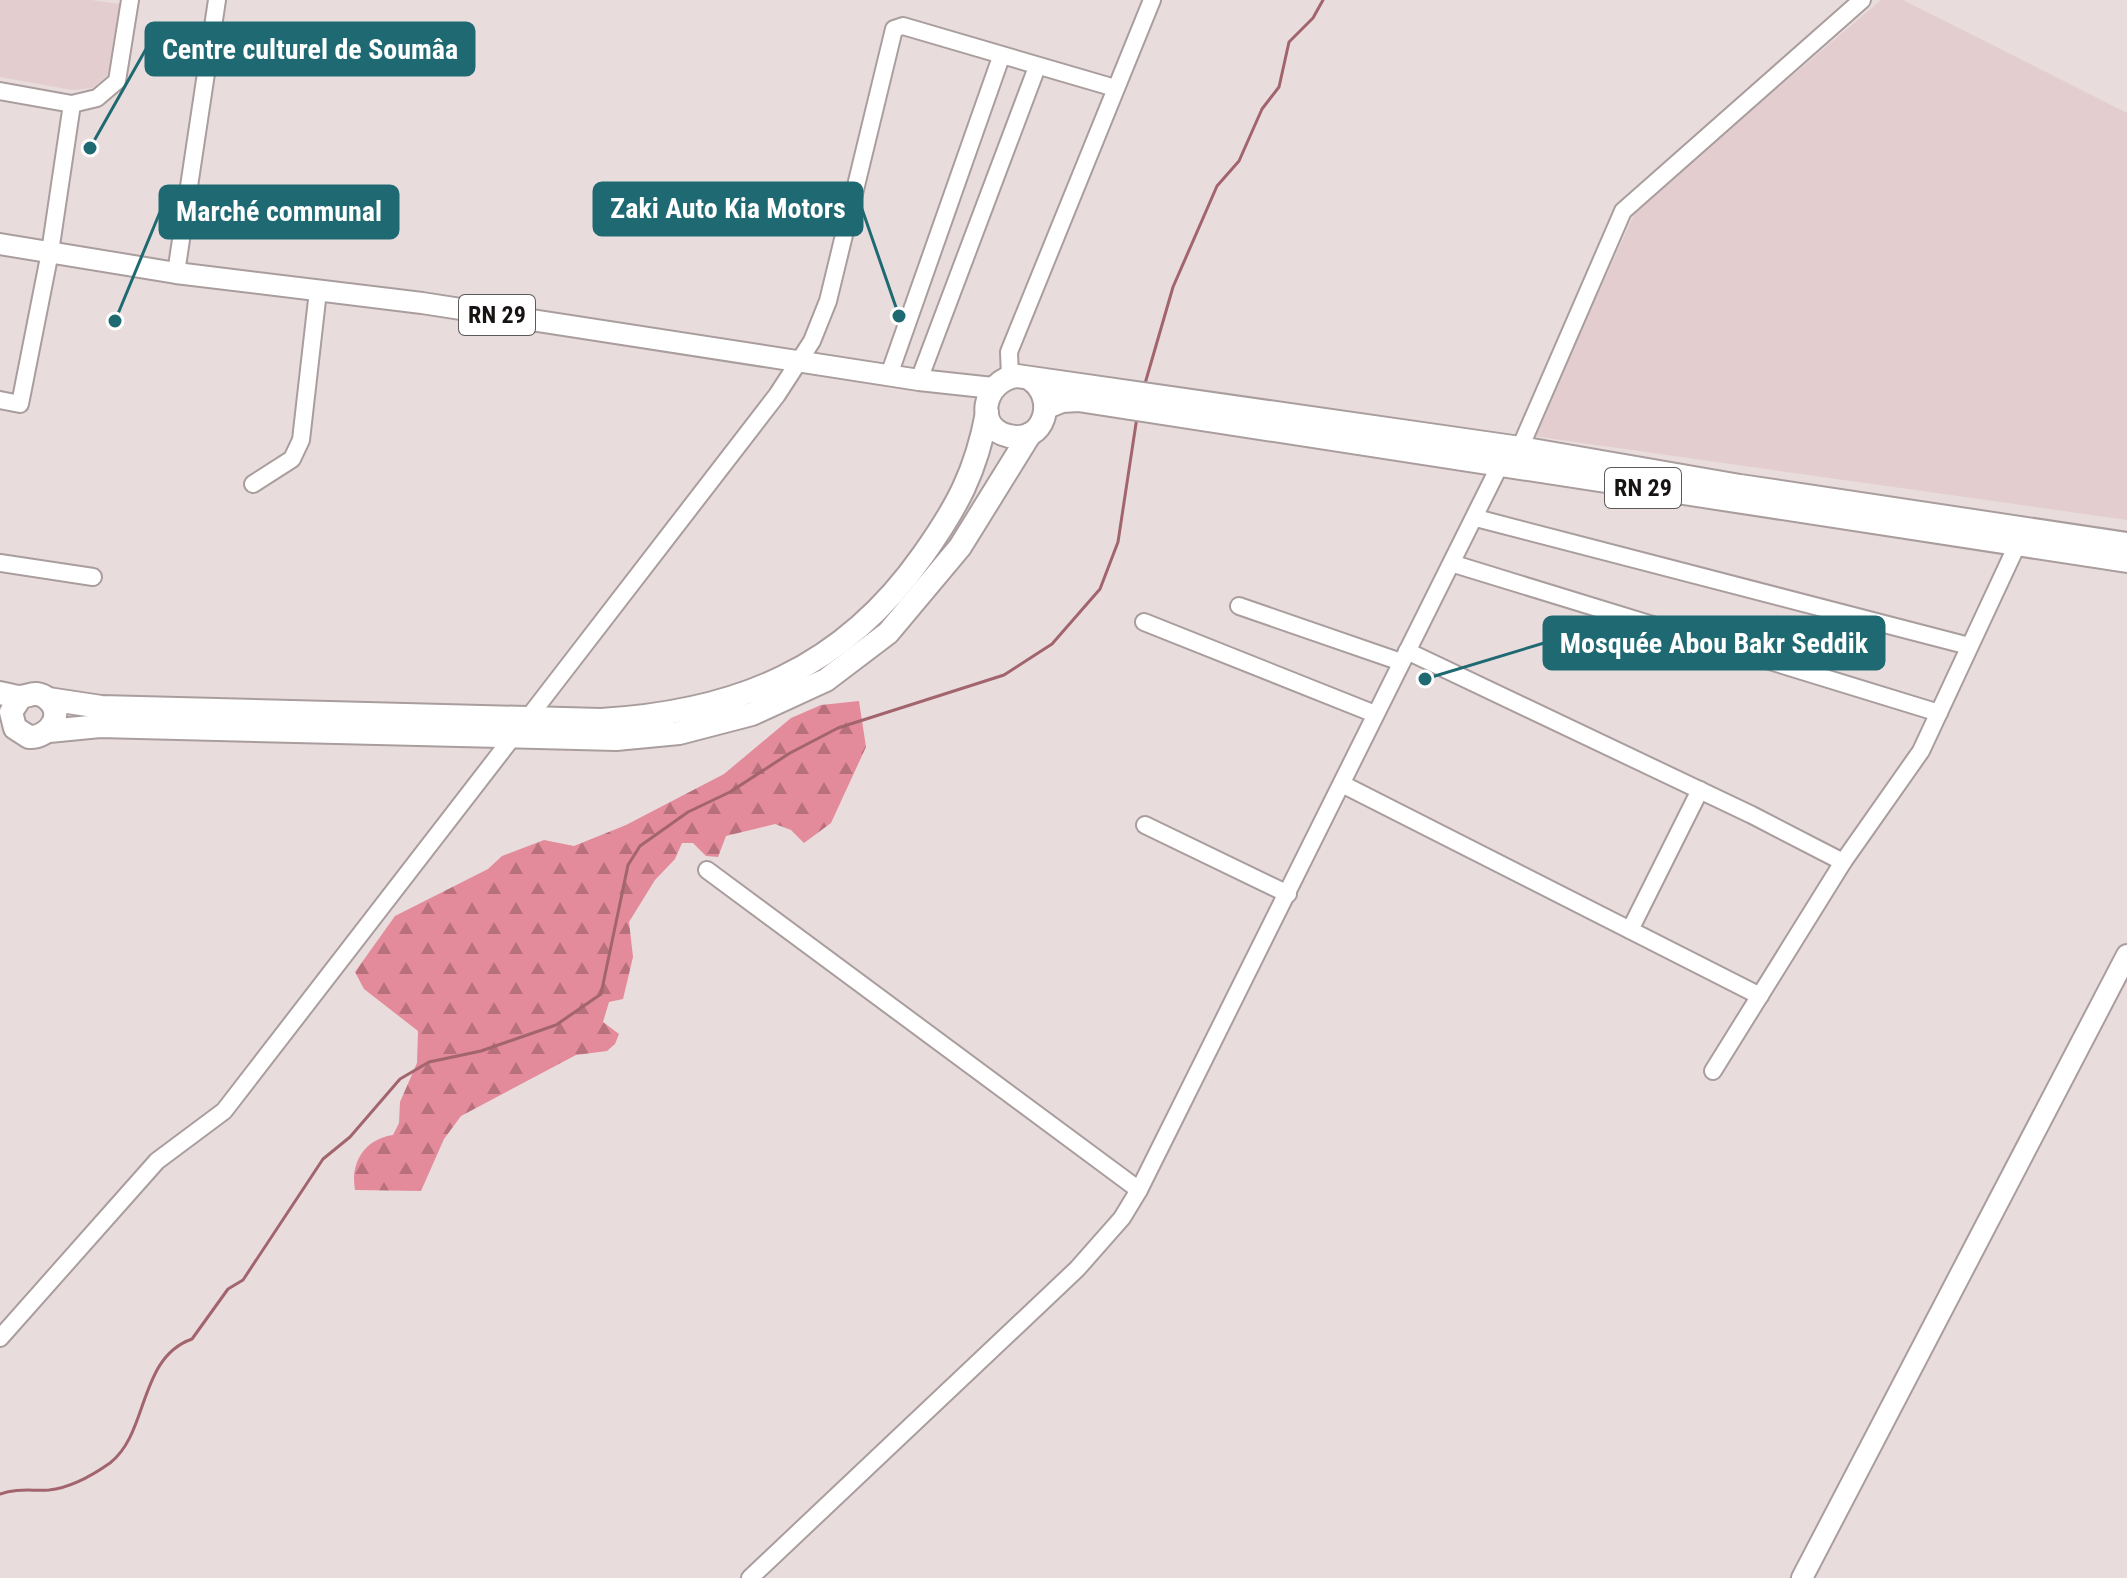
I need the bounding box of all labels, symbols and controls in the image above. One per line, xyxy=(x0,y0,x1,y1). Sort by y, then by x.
callout: Centre culturel de Soumâa xyxy=(146,23,474,75)
text: Centre culturel de Soumâa xyxy=(162,33,458,66)
callout: Zaki Auto Kia Motors xyxy=(594,183,862,235)
callout: Marché communal xyxy=(160,186,398,238)
text: Zaki Auto Kia Motors xyxy=(610,192,846,225)
text: Marché communal xyxy=(176,195,382,228)
road number: RN 29 xyxy=(459,295,535,335)
road number: RN 29 xyxy=(1605,468,1681,508)
callout: Mosquée Abou Bakr Seddik xyxy=(1544,617,1884,669)
text: Mosquée Abou Bakr Seddik xyxy=(1560,627,1869,660)

